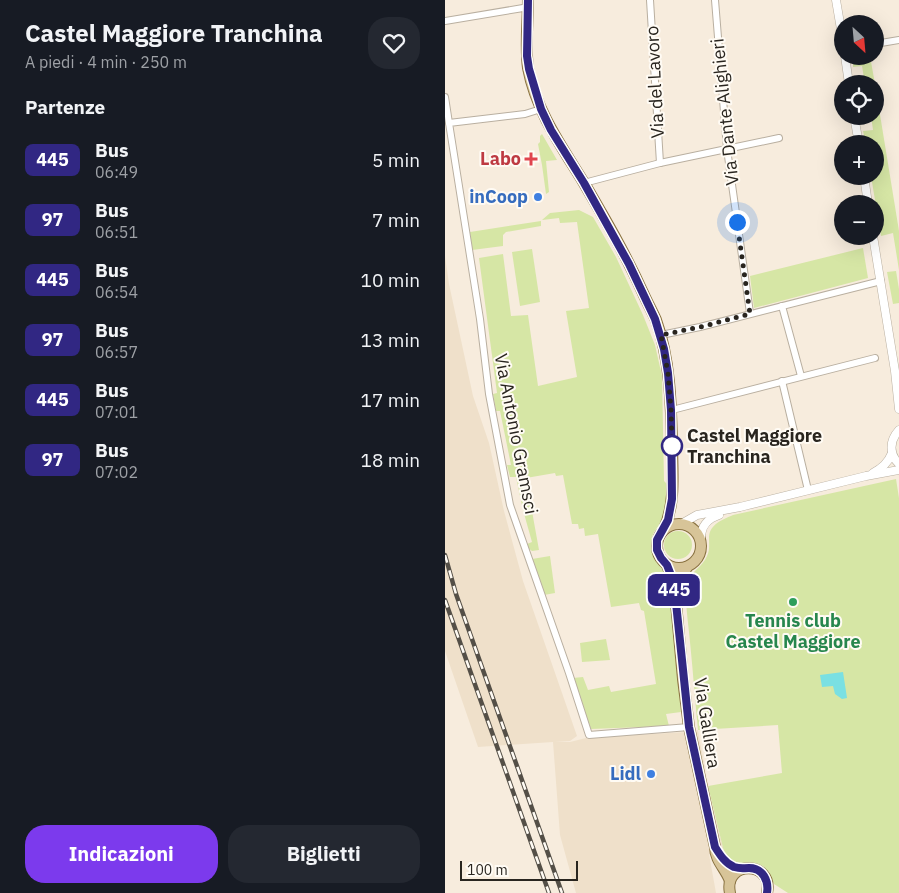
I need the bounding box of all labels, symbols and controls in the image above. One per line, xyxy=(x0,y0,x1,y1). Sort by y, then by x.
north arrow xyxy=(834,15,884,65)
map controls xyxy=(834,15,884,245)
text: Castel Maggiore Tranchina xyxy=(25,17,323,49)
button: heart xyxy=(368,17,420,69)
street label: Via del Lavoro xyxy=(640,25,669,139)
street label: Via Dante Alighieri xyxy=(705,37,744,187)
text: A piedi · 4 min · 250 m xyxy=(25,52,187,72)
button: locate xyxy=(834,75,884,125)
text: Partenze xyxy=(25,95,105,119)
button: + xyxy=(834,135,884,185)
text: Bus xyxy=(95,138,129,162)
place label: Labo xyxy=(480,147,521,170)
text: 445 xyxy=(36,148,69,171)
text: 5 min xyxy=(372,148,420,172)
marker: Labo xyxy=(525,153,537,165)
text: 06:49 xyxy=(95,162,138,182)
place label: inCoop xyxy=(469,185,528,208)
marker: inCoop xyxy=(532,191,544,203)
button: − xyxy=(834,195,884,245)
text: Bus xyxy=(95,198,129,222)
text: 97 xyxy=(42,208,63,231)
text: 7 min xyxy=(372,208,420,232)
your location xyxy=(725,210,750,235)
text: 06:51 xyxy=(95,222,138,242)
text: Bus xyxy=(95,258,129,282)
text: 445 xyxy=(36,268,69,291)
text: 10 min xyxy=(361,268,420,292)
text: 06:54 xyxy=(95,282,138,302)
text: Bus xyxy=(95,318,129,342)
text: 97 xyxy=(42,328,63,351)
text: 13 min xyxy=(361,328,420,352)
text: 06:57 xyxy=(95,342,138,362)
street label: Via Antonio Gramsci xyxy=(490,352,543,516)
text: Bus xyxy=(95,378,129,402)
text: 445 xyxy=(36,388,69,411)
text: 17 min xyxy=(361,388,420,412)
text: 07:01 xyxy=(95,402,138,422)
place label: Castel Maggiore Tranchina xyxy=(687,424,822,468)
marker: Castel Maggiore Tranchina xyxy=(661,435,683,457)
text: Bus xyxy=(95,438,129,462)
text: 97 xyxy=(42,448,63,471)
text: 18 min xyxy=(361,448,420,472)
text: 07:02 xyxy=(95,462,138,482)
line badge: 445 xyxy=(645,574,703,606)
text: 445 xyxy=(658,578,690,601)
marker: Tennis club Castel Maggiore xyxy=(787,596,799,608)
place label: Tennis club Castel Maggiore xyxy=(725,609,861,653)
street label: Via Galliera xyxy=(689,676,726,770)
place label: Lidl xyxy=(610,762,642,785)
marker: Lidl xyxy=(645,768,657,780)
button: Indicazioni xyxy=(25,825,218,883)
button: Biglietti xyxy=(228,825,420,883)
scale bar xyxy=(460,858,577,881)
text: 100 m xyxy=(467,861,508,879)

